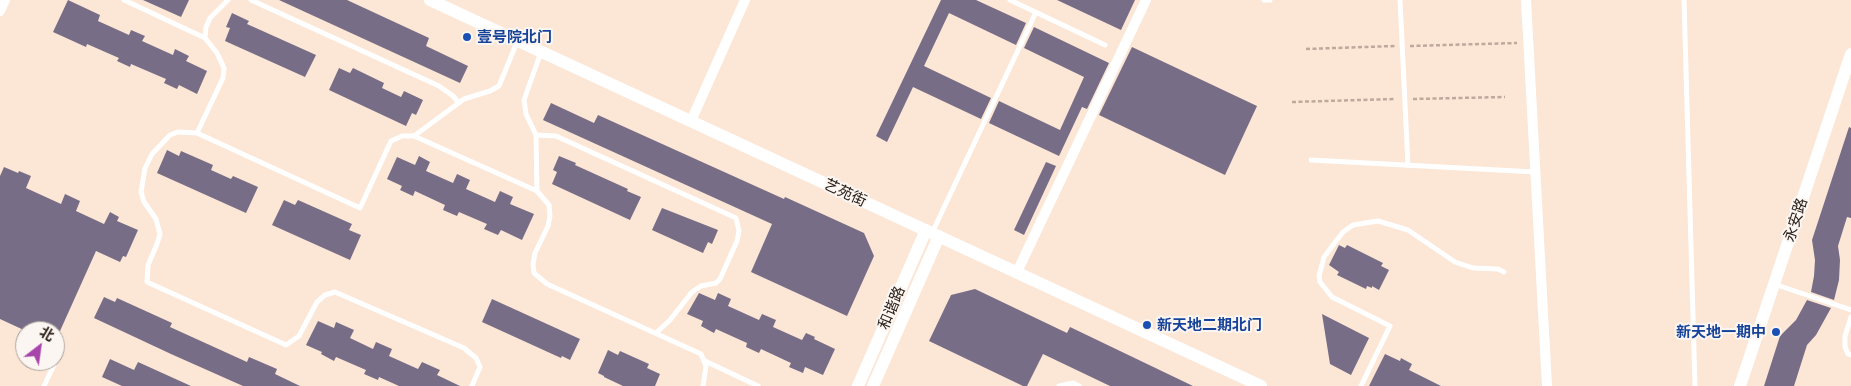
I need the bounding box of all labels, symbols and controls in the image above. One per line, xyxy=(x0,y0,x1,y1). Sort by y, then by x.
place label: 壹号院北门 xyxy=(477,28,552,46)
marker: 壹号院北门 xyxy=(461,31,473,43)
street label: 艺苑街 xyxy=(821,175,869,211)
street label: 永安路 xyxy=(1780,196,1812,244)
street label: 和谐路 xyxy=(875,284,909,332)
place label: 新天地二期北门 xyxy=(1157,316,1262,334)
marker: 新天地二期北门 xyxy=(1141,319,1153,331)
north arrow xyxy=(15,321,65,371)
text: 北 xyxy=(37,323,57,344)
place label: 新天地一期中 xyxy=(1676,323,1766,341)
marker: 新天地一期中 xyxy=(1770,326,1782,338)

